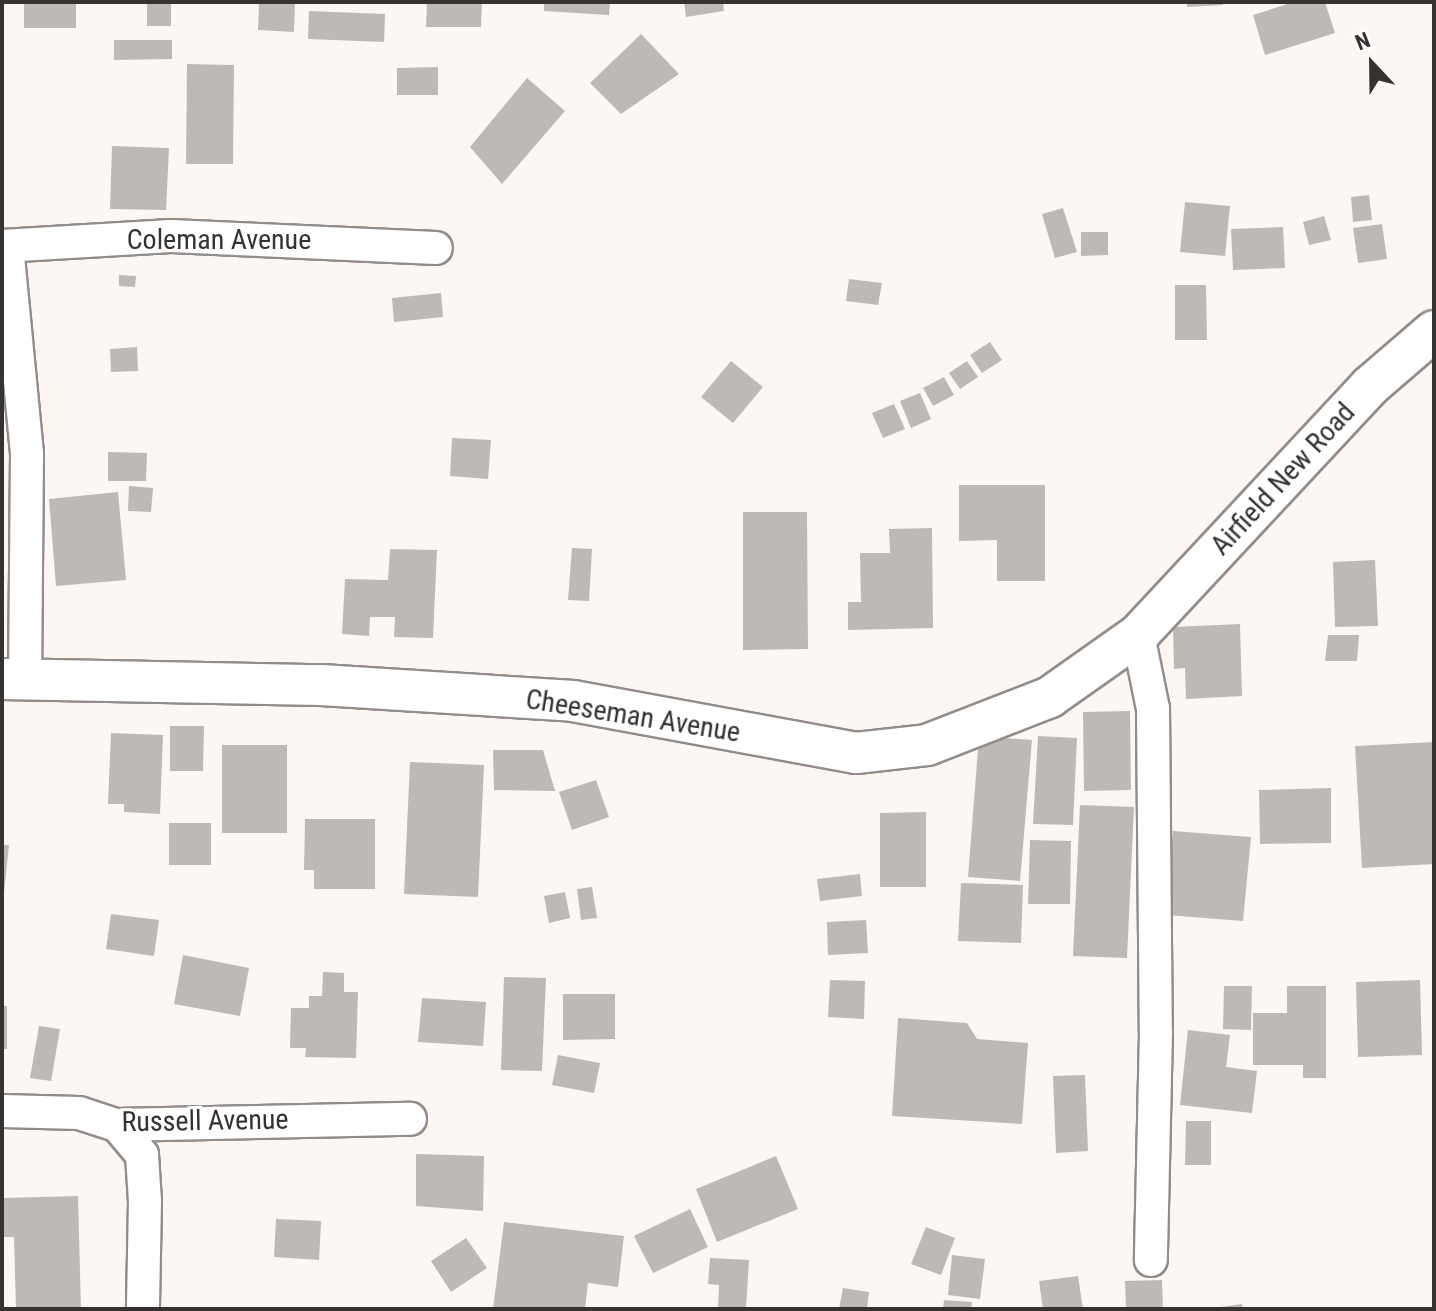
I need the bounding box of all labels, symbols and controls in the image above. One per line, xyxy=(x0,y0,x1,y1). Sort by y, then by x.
north arrow xyxy=(1332,24,1412,104)
text: N xyxy=(1352,27,1374,55)
street label: Coleman Avenue xyxy=(127,223,311,257)
street label: Airfield New Road xyxy=(1204,396,1362,562)
street label: Cheeseman Avenue xyxy=(523,682,743,750)
street label: Russell Avenue xyxy=(121,1103,289,1139)

